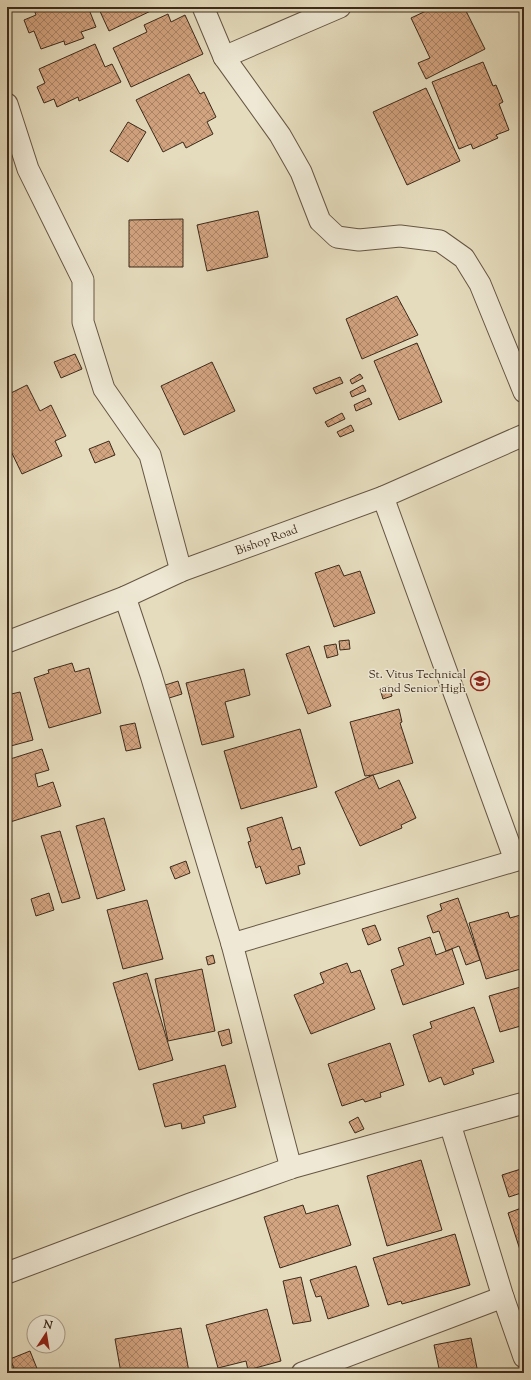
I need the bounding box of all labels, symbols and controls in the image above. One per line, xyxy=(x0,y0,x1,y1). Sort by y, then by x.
street label: Bishop Road xyxy=(233,521,301,560)
place label: St. Vitus Technical and Senior High xyxy=(368,666,467,698)
school or university icon: St. Vitus Technical and Senior High xyxy=(469,670,491,692)
north arrow xyxy=(26,1314,66,1354)
text: N xyxy=(41,1316,54,1334)

